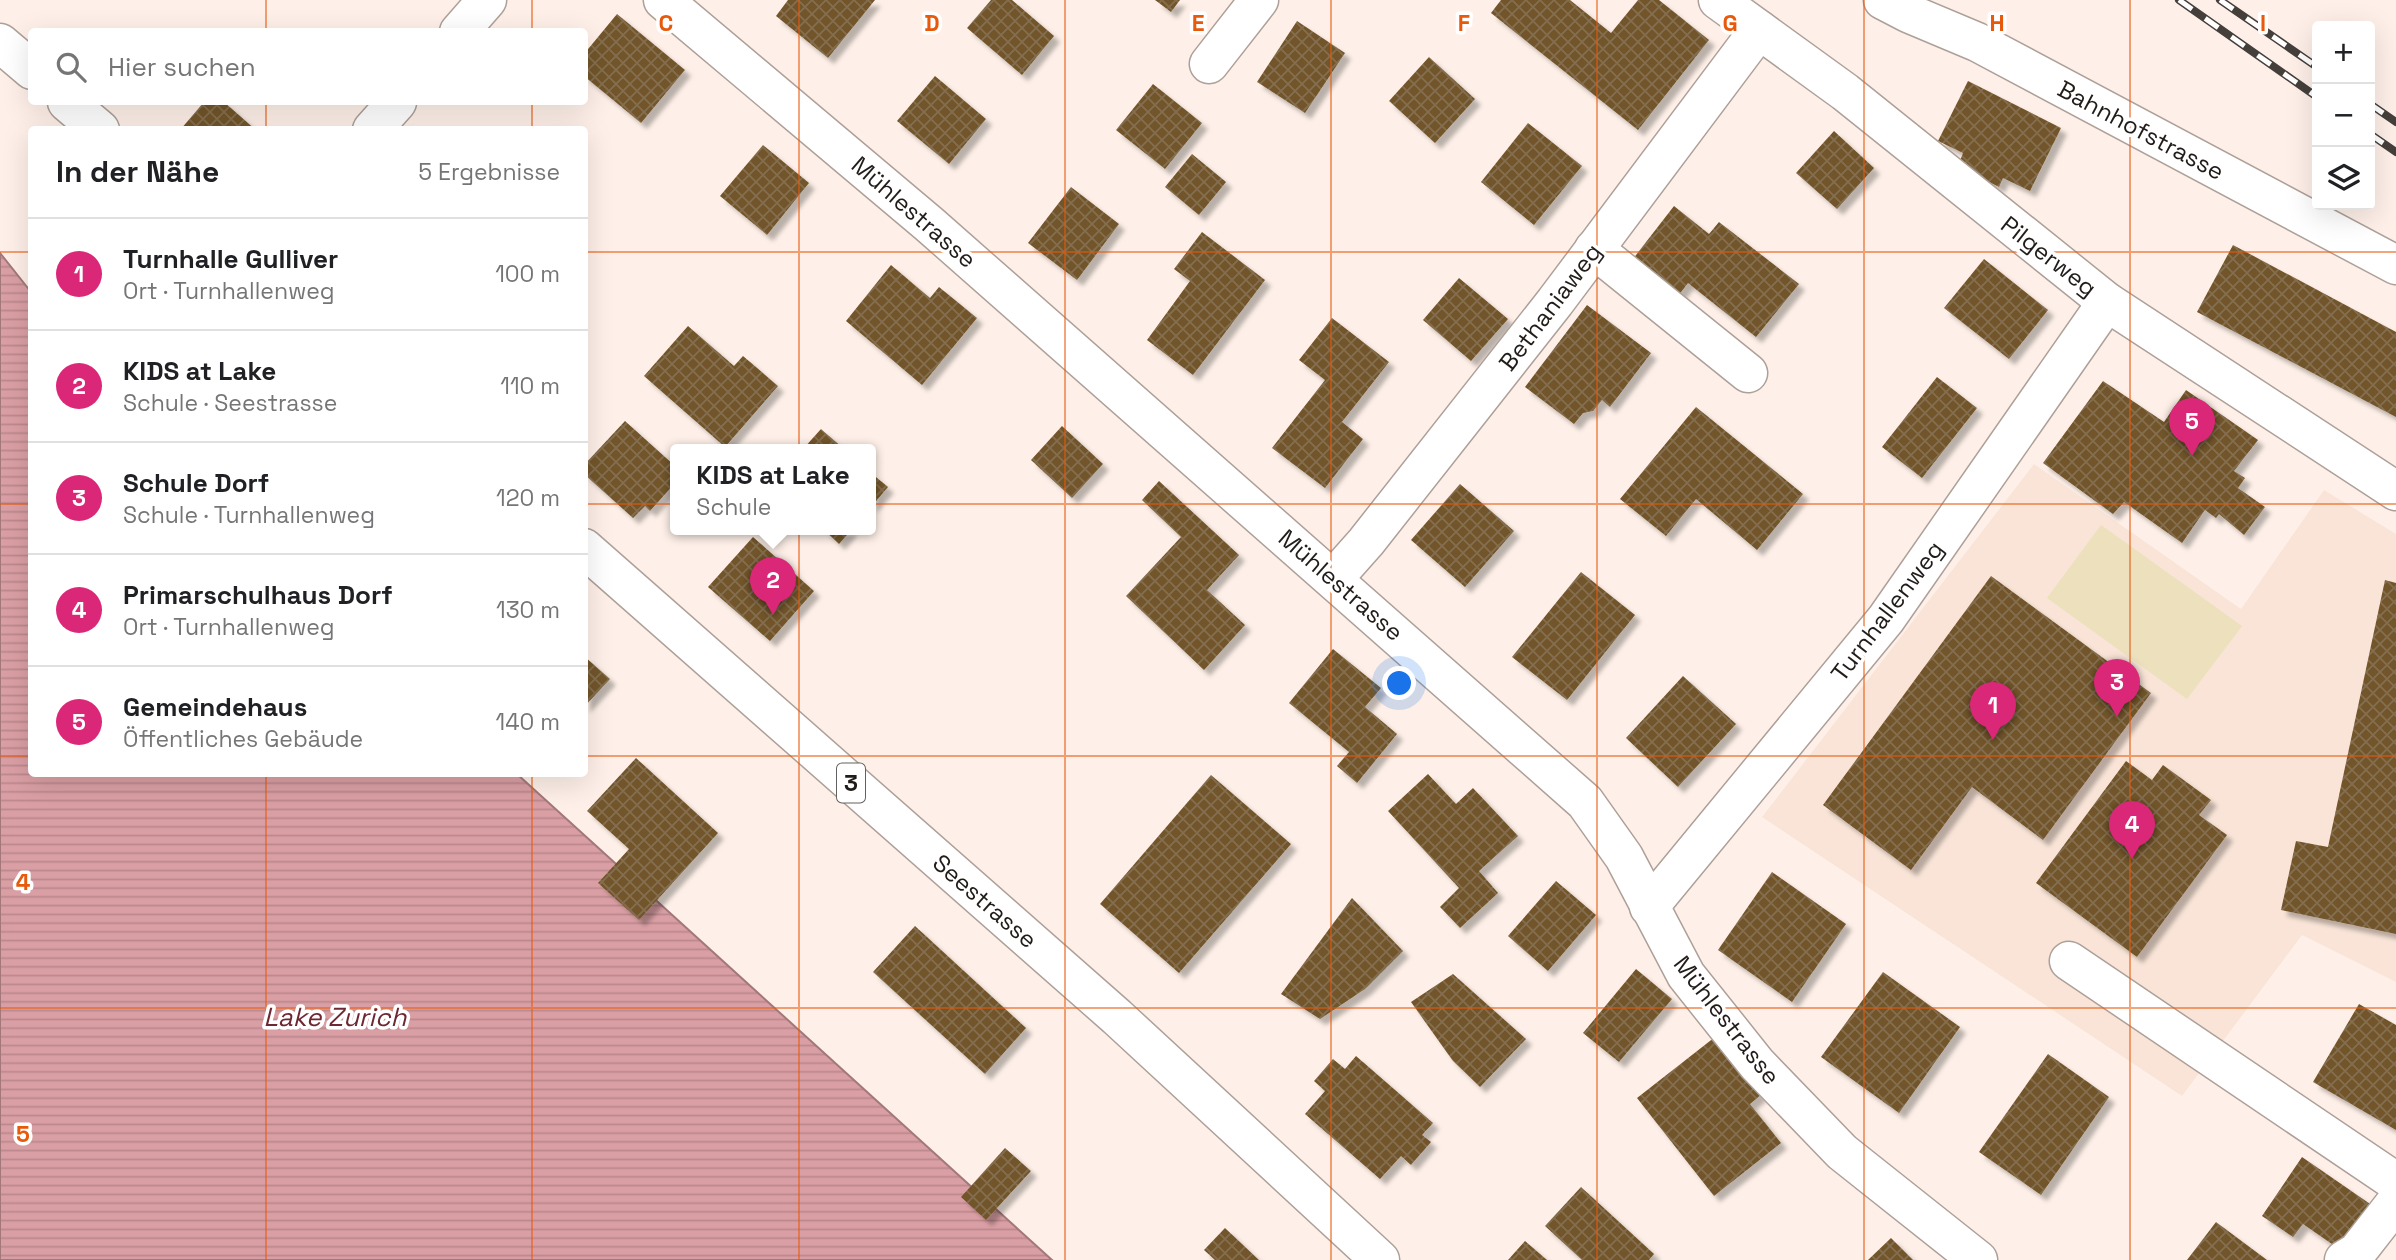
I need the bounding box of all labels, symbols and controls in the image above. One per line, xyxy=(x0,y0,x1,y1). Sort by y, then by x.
text: C xyxy=(659,8,673,38)
text: D xyxy=(924,8,940,38)
text: E xyxy=(1192,8,1204,38)
text: F xyxy=(1458,8,1470,38)
text: G xyxy=(1722,8,1738,38)
text: H xyxy=(1989,8,2005,38)
text: I xyxy=(2260,8,2266,38)
map controls xyxy=(2312,21,2375,210)
button: + xyxy=(2312,21,2375,84)
search box xyxy=(28,28,588,105)
icon: search xyxy=(52,48,90,86)
text: Hier suchen xyxy=(108,50,256,84)
street label: Bahnhofstrasse xyxy=(2053,73,2229,187)
button: − xyxy=(2312,84,2375,147)
button: layers xyxy=(2312,147,2375,210)
street label: Mühlestrasse xyxy=(845,149,983,275)
text: In der Nähe xyxy=(56,152,219,191)
text: 5 Ergebnisse xyxy=(418,157,560,187)
street label: Pilgerweg xyxy=(1995,209,2103,303)
street label: Bethaniaweg xyxy=(1492,237,1608,377)
text: Turnhalle Gulliver xyxy=(123,242,338,276)
text: 1 xyxy=(74,259,84,289)
text: 100 m xyxy=(495,259,560,289)
text: Ort · Turnhallenweg xyxy=(123,276,335,306)
text: KIDS at Lake xyxy=(123,354,276,388)
text: 2 xyxy=(72,371,86,401)
text: 110 m xyxy=(500,371,560,401)
text: Schule · Seestrasse xyxy=(123,388,337,418)
pin: 5 xyxy=(2169,398,2215,456)
popup xyxy=(670,444,876,535)
text: KIDS at Lake xyxy=(696,458,850,492)
text: Schule Dorf xyxy=(123,466,269,500)
text: 3 xyxy=(72,483,86,513)
text: 120 m xyxy=(496,483,560,513)
text: Schule xyxy=(696,492,771,522)
text: Schule · Turnhallenweg xyxy=(123,500,375,530)
street label: Mühlestrasse xyxy=(1272,522,1410,648)
street label: Turnhallenweg xyxy=(1824,534,1950,688)
pin: 2 xyxy=(750,557,796,615)
text: Primarschulhaus Dorf xyxy=(123,578,393,612)
text: 4 xyxy=(72,595,86,625)
text: 130 m xyxy=(496,595,560,625)
text: Ort · Turnhallenweg xyxy=(123,612,335,642)
pin: 3 xyxy=(2094,659,2140,717)
your location xyxy=(1382,666,1416,700)
pin: 1 xyxy=(1970,682,2016,740)
text: Gemeindehaus xyxy=(123,690,307,724)
text: 5 xyxy=(72,707,86,737)
text: 140 m xyxy=(496,707,560,737)
text: Öffentliches Gebäude xyxy=(123,724,363,754)
road number: 3 xyxy=(837,764,865,803)
pin: 4 xyxy=(2109,801,2155,859)
street label: Seestrasse xyxy=(926,847,1044,955)
text: 4 xyxy=(16,867,31,897)
street label: Mühlestrasse xyxy=(1667,949,1787,1091)
water label: Lake Zurich xyxy=(264,1000,408,1034)
text: 5 xyxy=(16,1119,30,1149)

